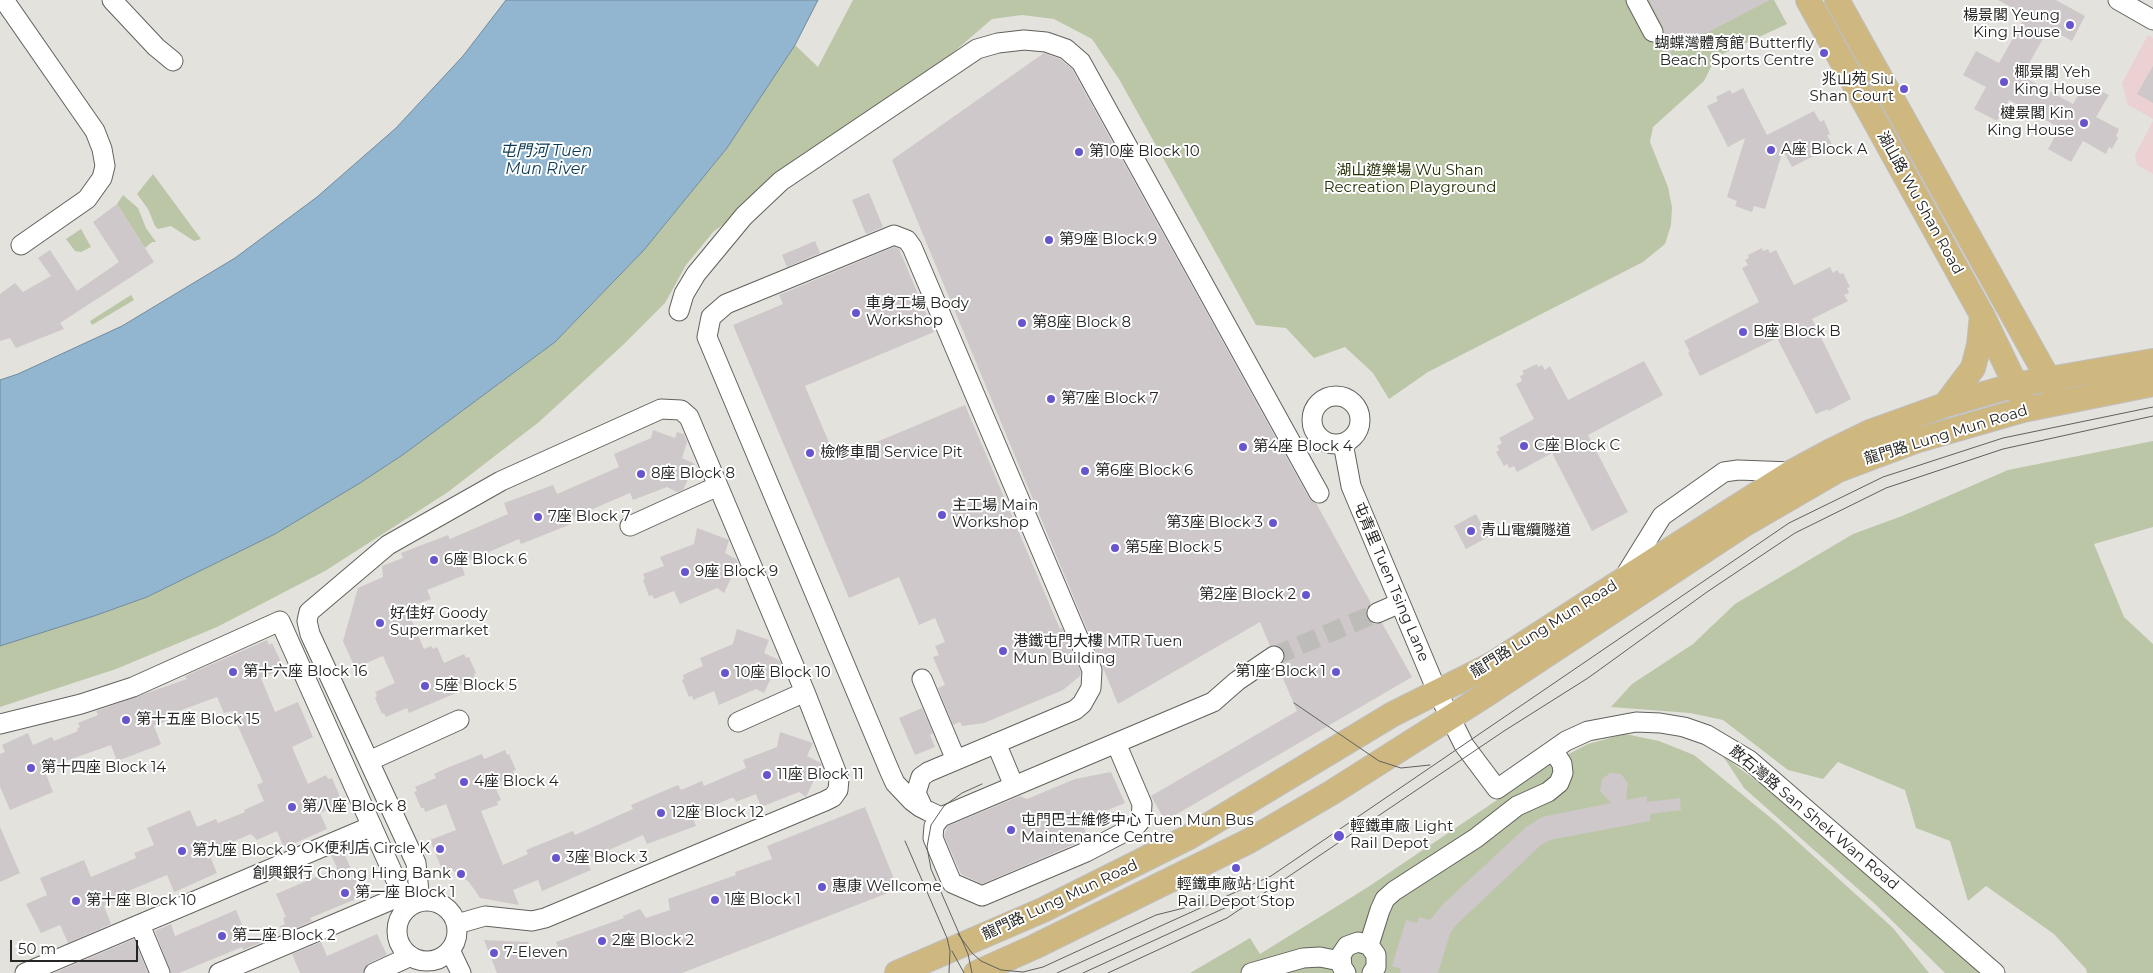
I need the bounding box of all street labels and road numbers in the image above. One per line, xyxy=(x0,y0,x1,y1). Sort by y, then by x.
street label: 湖山路 Wu Shan Road xyxy=(1873,128,1967,278)
street label: 龍門路 Lung Mun Road xyxy=(1862,402,2030,468)
street label: 屯青里 Tuen Tsing Lane xyxy=(1349,500,1433,664)
street label: 龍門路 Lung Mun Road xyxy=(1467,576,1621,682)
street label: 散石灣路 San Shek Wan Road xyxy=(1726,742,1902,894)
street label: 龍門路 Lung Mun Road xyxy=(979,856,1141,944)

